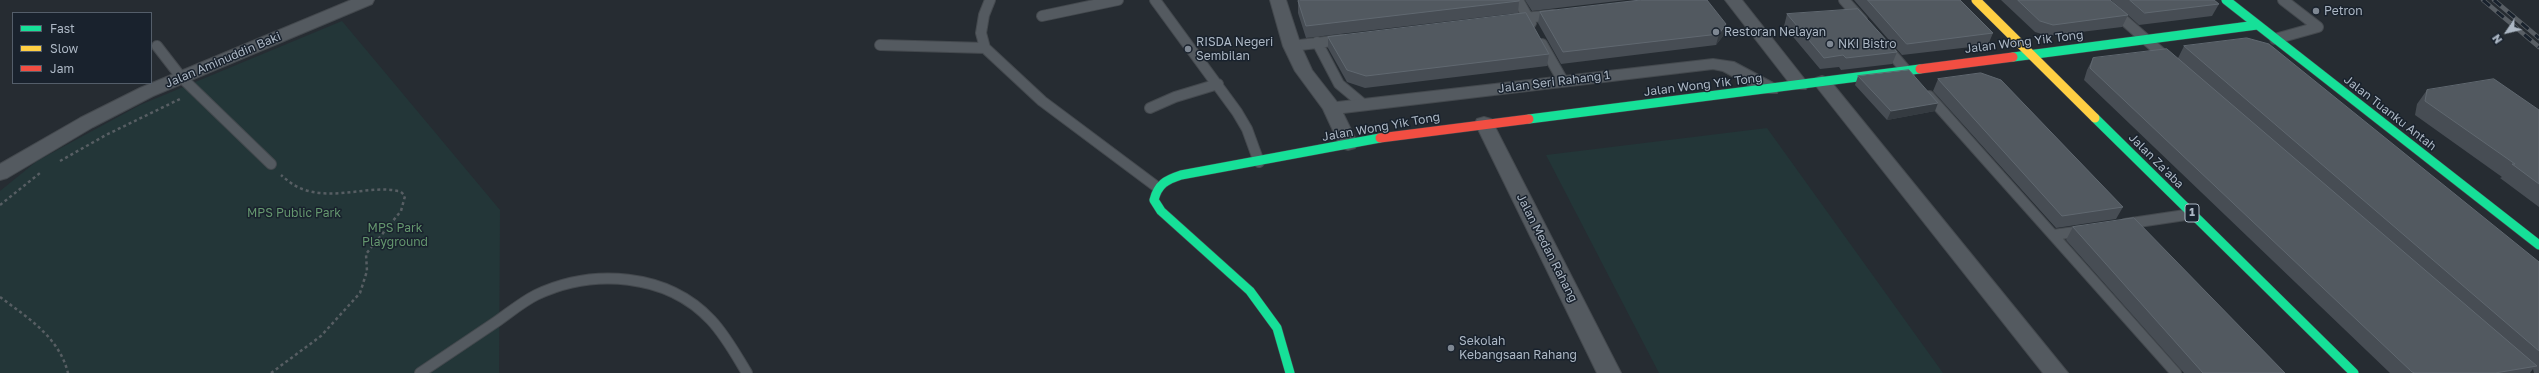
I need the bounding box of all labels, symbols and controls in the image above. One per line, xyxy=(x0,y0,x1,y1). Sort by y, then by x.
place label: Petron xyxy=(2324,4,2363,18)
marker: Petron xyxy=(2311,6,2321,16)
legend xyxy=(12,12,152,84)
north arrow xyxy=(2487,12,2527,52)
text: Fast xyxy=(50,21,75,36)
place label: Restoran Nelayan xyxy=(1724,25,1826,39)
marker: Restoran Nelayan xyxy=(1711,27,1721,37)
street label: Jalan Wong Yik Tong xyxy=(1964,28,2084,56)
street label: Jalan Aminuddin Baki xyxy=(163,29,283,91)
text: N xyxy=(2489,32,2504,46)
place label: RISDA Negeri Sembilan xyxy=(1196,35,1273,63)
place label: NKI Bistro xyxy=(1838,37,1896,51)
marker: NKI Bistro xyxy=(1825,39,1835,49)
text: Slow xyxy=(50,41,78,56)
marker: RISDA Negeri Sembilan xyxy=(1183,44,1193,54)
text: Jam xyxy=(50,61,74,76)
street label: Jalan Seri Rahang 1 xyxy=(1497,68,1611,96)
street label: Jalan Wong Yik Tong xyxy=(1643,71,1763,99)
street label: Jalan Tuanku Antah xyxy=(2341,72,2439,154)
street label: Jalan Wong Yik Tong xyxy=(1321,110,1441,144)
street label: Jalan Za'aba xyxy=(2125,130,2187,192)
street label: Jalan Medan Rahang xyxy=(1513,191,1581,305)
road number: 1 xyxy=(2185,204,2199,222)
park label: MPS Public Park xyxy=(247,206,341,220)
park label: MPS Park Playground xyxy=(362,221,428,249)
place label: Sekolah Kebangsaan Rahang xyxy=(1459,334,1577,362)
marker: Sekolah Kebangsaan Rahang xyxy=(1446,343,1456,353)

